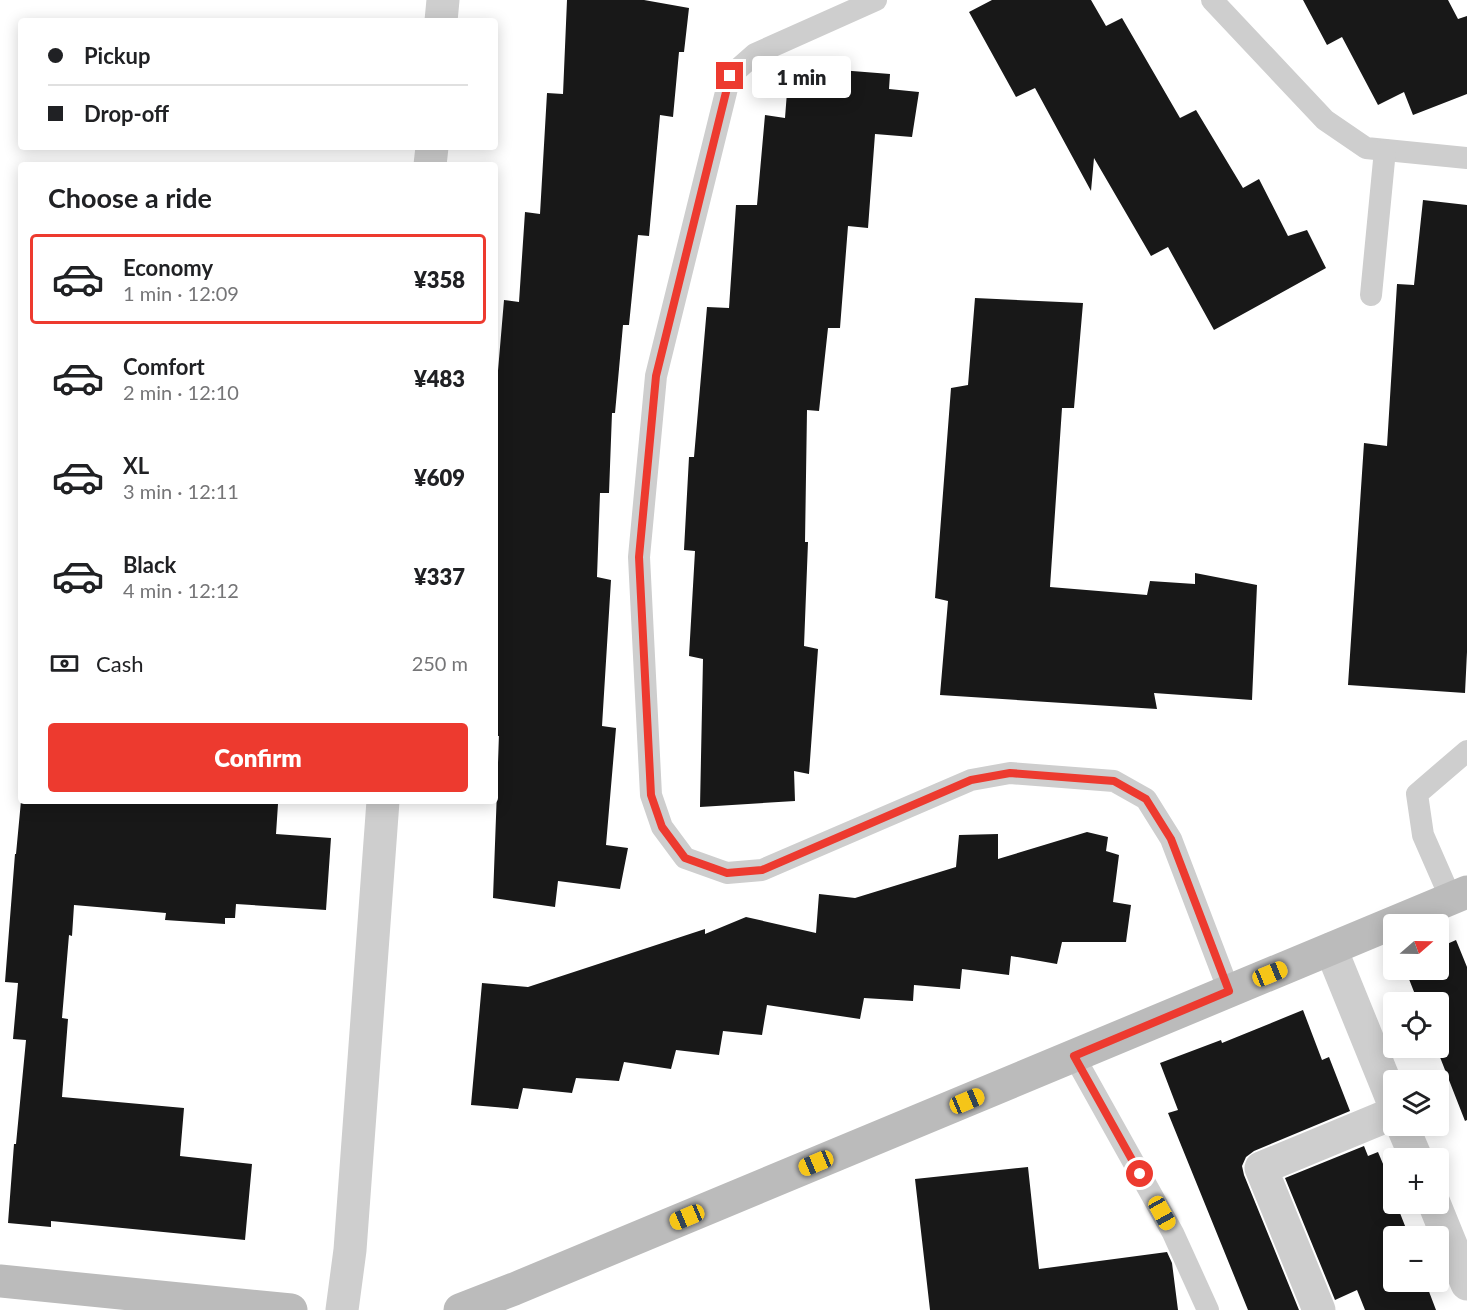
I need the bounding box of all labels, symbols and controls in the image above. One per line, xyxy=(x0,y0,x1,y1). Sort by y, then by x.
text: Pickup xyxy=(84,42,150,69)
callout: 1 min xyxy=(751,55,850,97)
route end xyxy=(716,62,743,89)
text: 1 min xyxy=(777,65,826,89)
text: Drop-off xyxy=(84,100,169,127)
text: Choose a ride xyxy=(48,181,212,214)
icon: car xyxy=(51,252,105,306)
text: Economy xyxy=(123,254,213,281)
text: ¥358 xyxy=(414,266,465,293)
text: 1 min · 12:09 xyxy=(123,281,239,305)
icon: car xyxy=(51,351,105,405)
text: Comfort xyxy=(123,353,205,380)
text: ¥483 xyxy=(414,365,465,392)
text: 2 min · 12:10 xyxy=(123,380,239,404)
icon: car xyxy=(51,450,105,504)
text: XL xyxy=(123,452,149,479)
text: ¥609 xyxy=(414,464,465,491)
text: 3 min · 12:11 xyxy=(123,479,239,503)
icon: car xyxy=(51,549,105,603)
text: Black xyxy=(123,551,176,578)
text: ¥337 xyxy=(414,563,465,590)
text: 4 min · 12:12 xyxy=(123,578,239,602)
icon: cash xyxy=(48,647,81,680)
text: Cash xyxy=(96,650,143,677)
text: 250 m xyxy=(412,651,468,675)
button: Confirm xyxy=(48,723,468,792)
north arrow xyxy=(1383,914,1449,980)
map controls xyxy=(1383,914,1449,1292)
car xyxy=(1250,959,1290,989)
button: locate xyxy=(1383,992,1449,1058)
button: layers xyxy=(1383,1070,1449,1136)
car xyxy=(947,1086,987,1116)
car xyxy=(796,1148,836,1178)
button: + xyxy=(1383,1148,1449,1214)
route start xyxy=(1126,1160,1153,1187)
car xyxy=(1145,1193,1179,1233)
car xyxy=(667,1202,707,1232)
button: − xyxy=(1383,1226,1449,1292)

